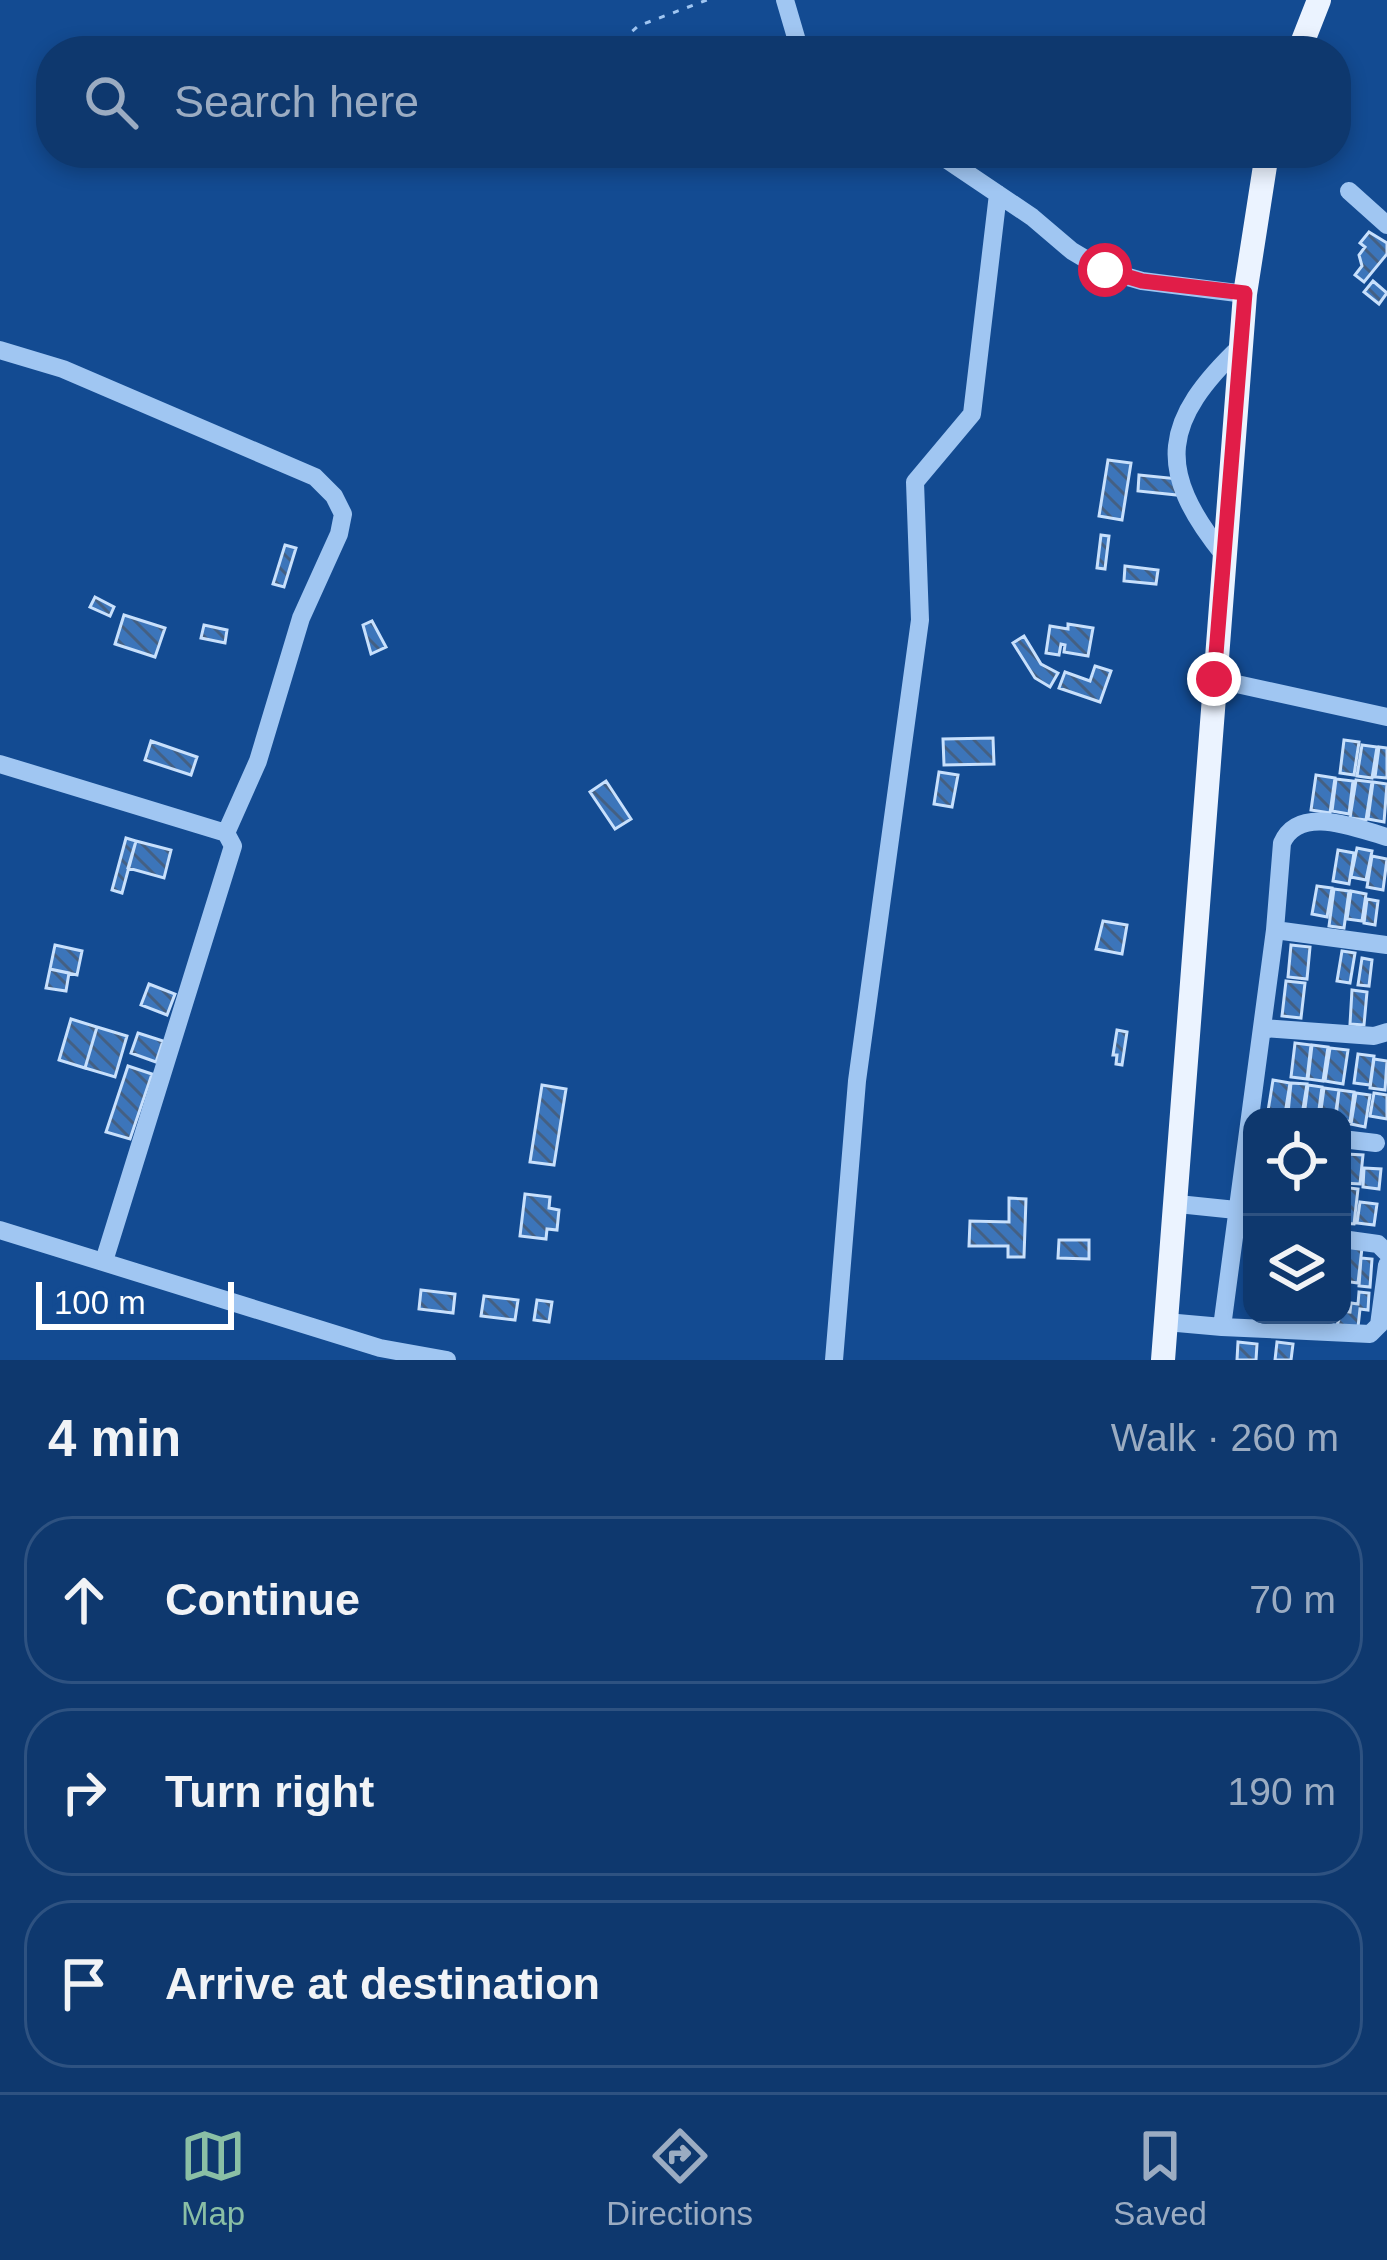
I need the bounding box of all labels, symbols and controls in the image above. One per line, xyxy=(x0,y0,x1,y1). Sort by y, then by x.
search box xyxy=(36,36,1351,168)
icon: search xyxy=(78,69,144,135)
text: Search here xyxy=(174,76,419,127)
route start xyxy=(1078,243,1132,297)
route end xyxy=(1187,652,1241,706)
map controls xyxy=(1243,1108,1351,1324)
button: locate xyxy=(1243,1108,1351,1216)
button: layers xyxy=(1243,1216,1351,1324)
scale bar xyxy=(36,1276,234,1329)
text: 100 m xyxy=(54,1284,146,1321)
text: 4 min xyxy=(48,1410,181,1467)
text: Walk · 260 m xyxy=(1111,1416,1339,1459)
icon: ahead xyxy=(51,1567,117,1633)
text: Continue xyxy=(165,1574,360,1625)
text: 70 m xyxy=(1249,1578,1336,1621)
icon: right xyxy=(51,1759,117,1825)
text: Turn right xyxy=(165,1766,374,1817)
text: 190 m xyxy=(1228,1770,1336,1813)
icon: arrive xyxy=(51,1951,117,2017)
text: Arrive at destination xyxy=(165,1958,600,2009)
tab: Map xyxy=(180,2123,246,2233)
tab: Directions xyxy=(606,2123,753,2233)
tab: Saved xyxy=(1113,2123,1207,2233)

